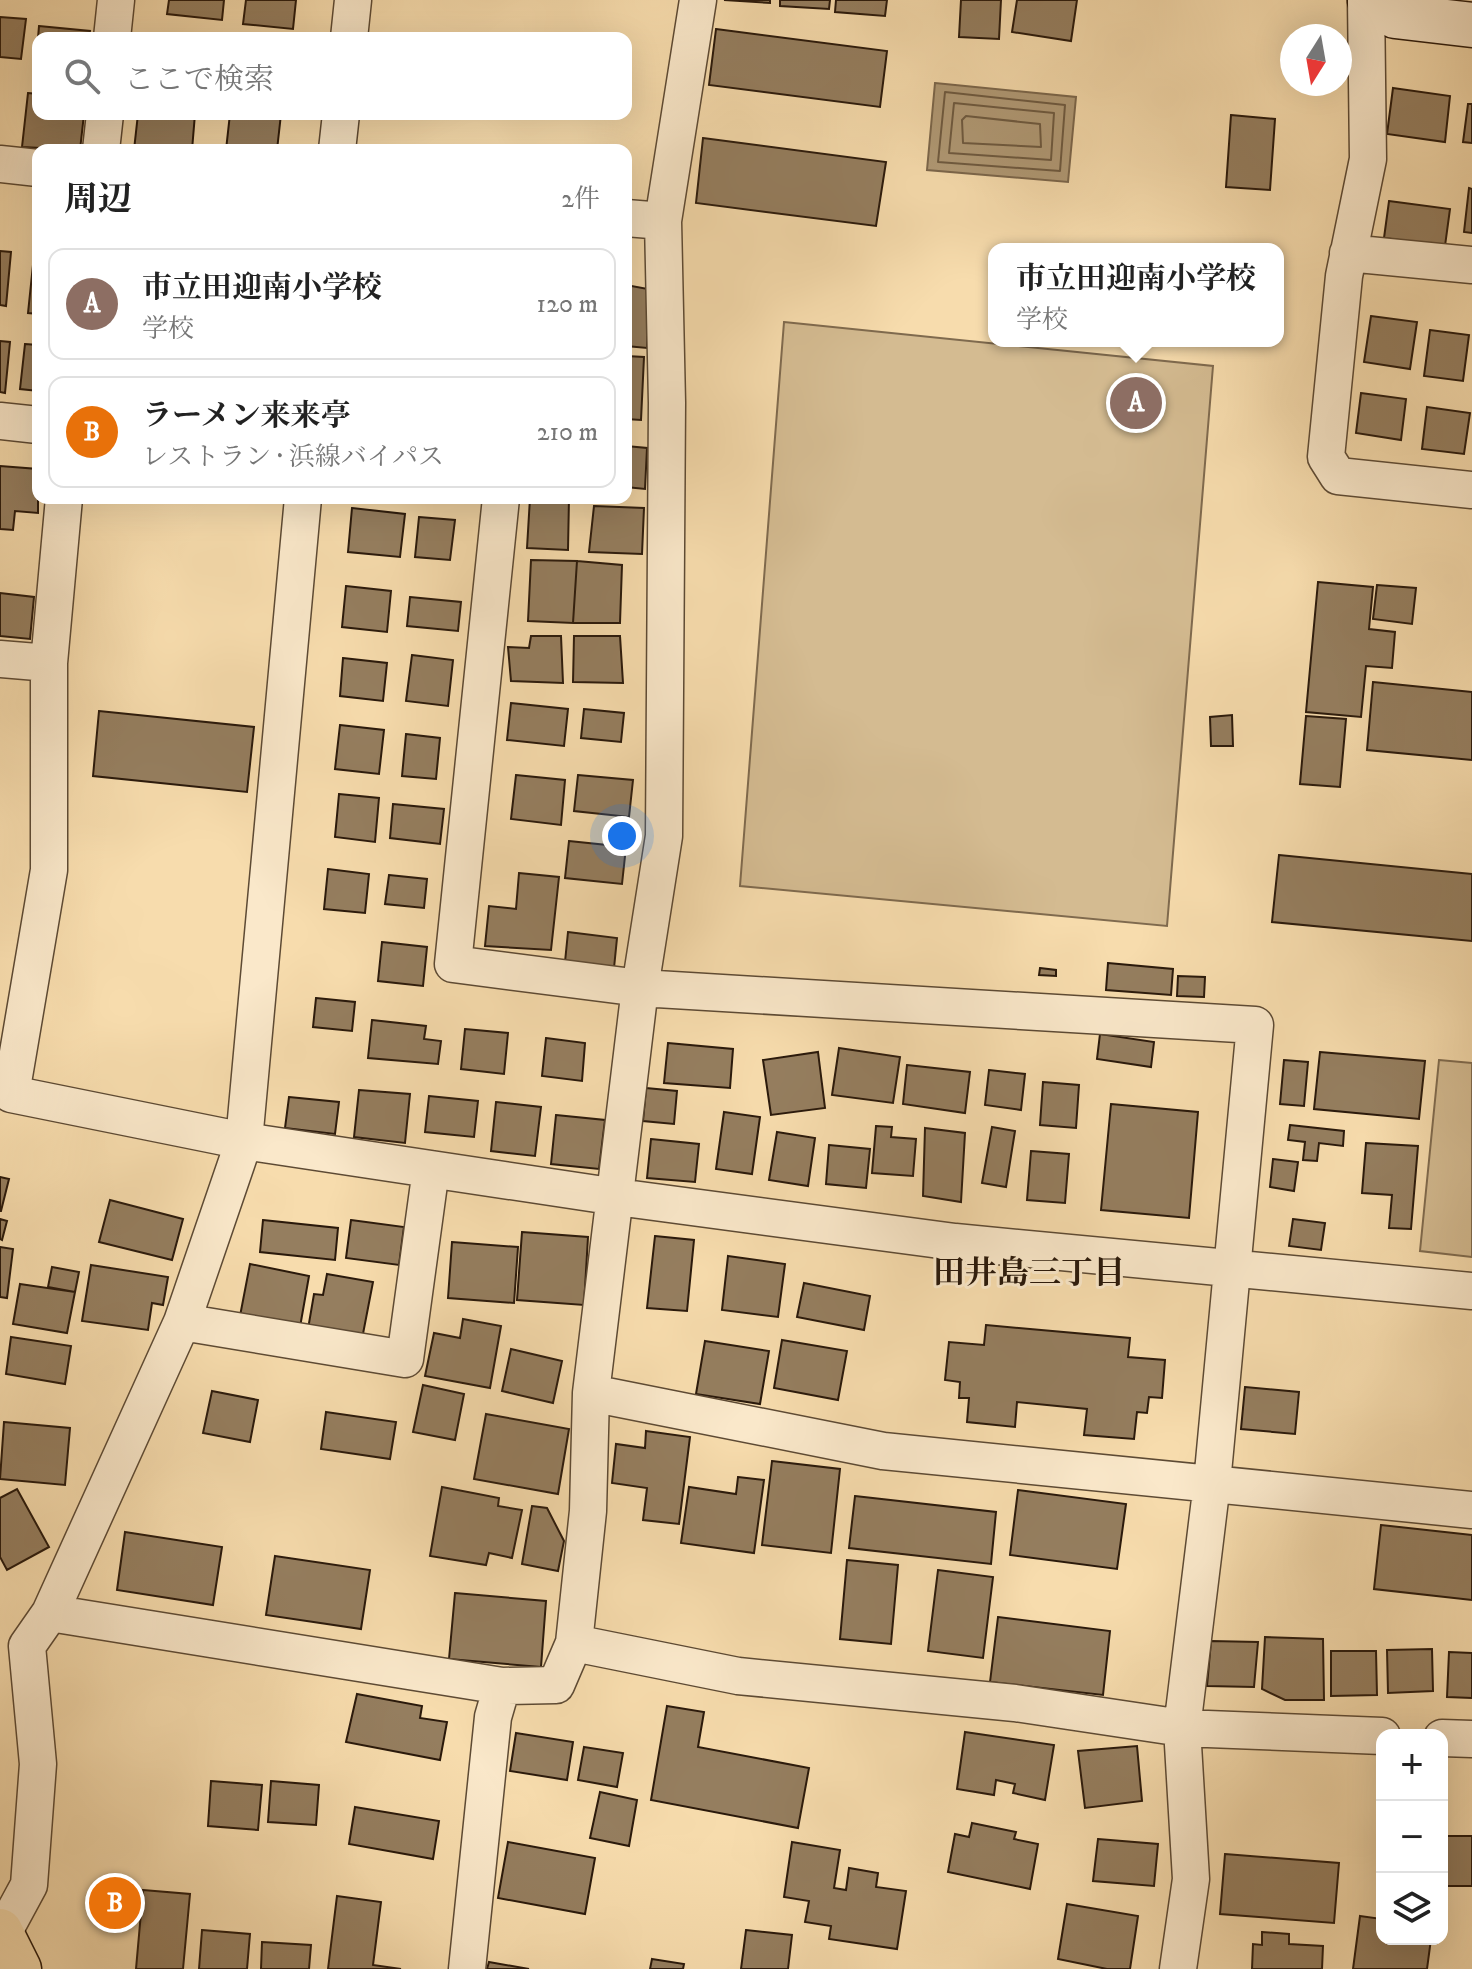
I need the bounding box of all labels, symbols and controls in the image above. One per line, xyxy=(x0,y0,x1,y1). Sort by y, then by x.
north arrow xyxy=(1280,24,1352,96)
search box xyxy=(32,32,632,120)
icon: search xyxy=(60,54,104,98)
text: ここで検索 xyxy=(124,62,274,99)
text: 周辺 xyxy=(64,179,132,221)
text: 2件 xyxy=(561,183,600,216)
popup xyxy=(988,243,1284,347)
text: 市立田迎南小学校 xyxy=(1016,261,1256,298)
text: 市立田迎南小学校 xyxy=(142,270,382,307)
text: A xyxy=(84,288,100,321)
text: 120 m xyxy=(537,288,598,321)
text: 学校 xyxy=(1016,304,1068,337)
text: 学校 xyxy=(142,313,194,346)
pin: A xyxy=(1110,373,1162,433)
text: ラーメン来来亭 xyxy=(142,398,351,435)
text: B xyxy=(84,416,100,449)
text: 210 m xyxy=(537,416,598,449)
text: レストラン · 浜線バイパス xyxy=(142,441,444,474)
your location xyxy=(602,816,642,856)
district label: 田井島三丁目 xyxy=(933,1254,1125,1294)
map controls xyxy=(1376,1729,1448,1945)
button: + xyxy=(1376,1729,1448,1801)
button: − xyxy=(1376,1801,1448,1873)
pin: B xyxy=(89,1873,141,1933)
button: layers xyxy=(1376,1873,1448,1945)

